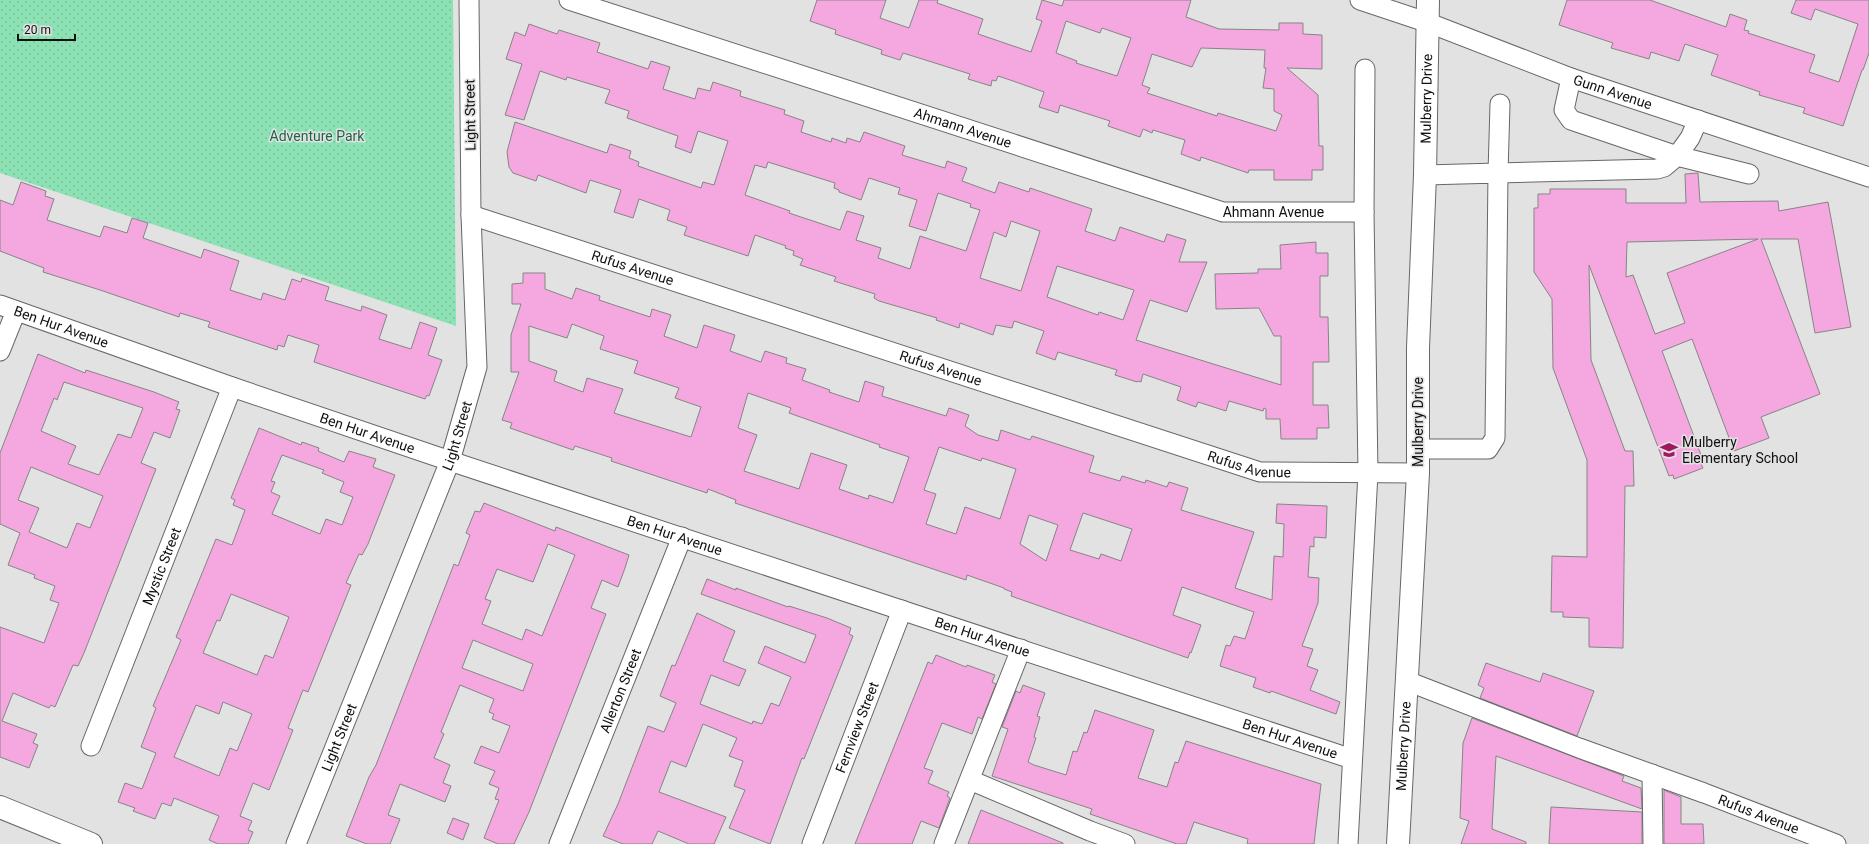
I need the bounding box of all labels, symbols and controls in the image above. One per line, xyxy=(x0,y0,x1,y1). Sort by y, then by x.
scale bar xyxy=(18,16,75,42)
text: 20 m xyxy=(24,23,51,37)
street label: Mulberry Drive xyxy=(1418,54,1435,144)
street label: Gunn Avenue xyxy=(1571,71,1654,112)
street label: Light Street xyxy=(461,79,479,151)
street label: Ahmann Avenue xyxy=(912,104,1014,151)
park label: Adventure Park xyxy=(270,128,365,144)
street label: Ahmann Avenue xyxy=(1223,204,1324,220)
street label: Rufus Avenue xyxy=(590,247,676,288)
street label: Ben Hur Avenue xyxy=(12,303,111,351)
street label: Rufus Avenue xyxy=(898,347,984,389)
street label: Mulberry Drive xyxy=(1410,377,1426,467)
street label: Light Street xyxy=(439,399,475,473)
street label: Ben Hur Avenue xyxy=(318,409,417,456)
place label: Mulberry Elementary School xyxy=(1682,434,1798,466)
school or university icon: Mulberry Elementary School xyxy=(1659,440,1679,460)
street label: Rufus Avenue xyxy=(1206,447,1291,480)
street label: Ben Hur Avenue xyxy=(625,512,724,558)
street label: Mystic Street xyxy=(139,525,184,607)
street label: Ben Hur Avenue xyxy=(933,614,1032,660)
street label: Allerton Street xyxy=(596,646,645,735)
street label: Fernview Street xyxy=(832,679,882,775)
street label: Light Street xyxy=(318,701,360,774)
street label: Mulberry Drive xyxy=(1393,701,1414,791)
street label: Ben Hur Avenue xyxy=(1240,715,1340,762)
street label: Rufus Avenue xyxy=(1716,791,1801,837)

